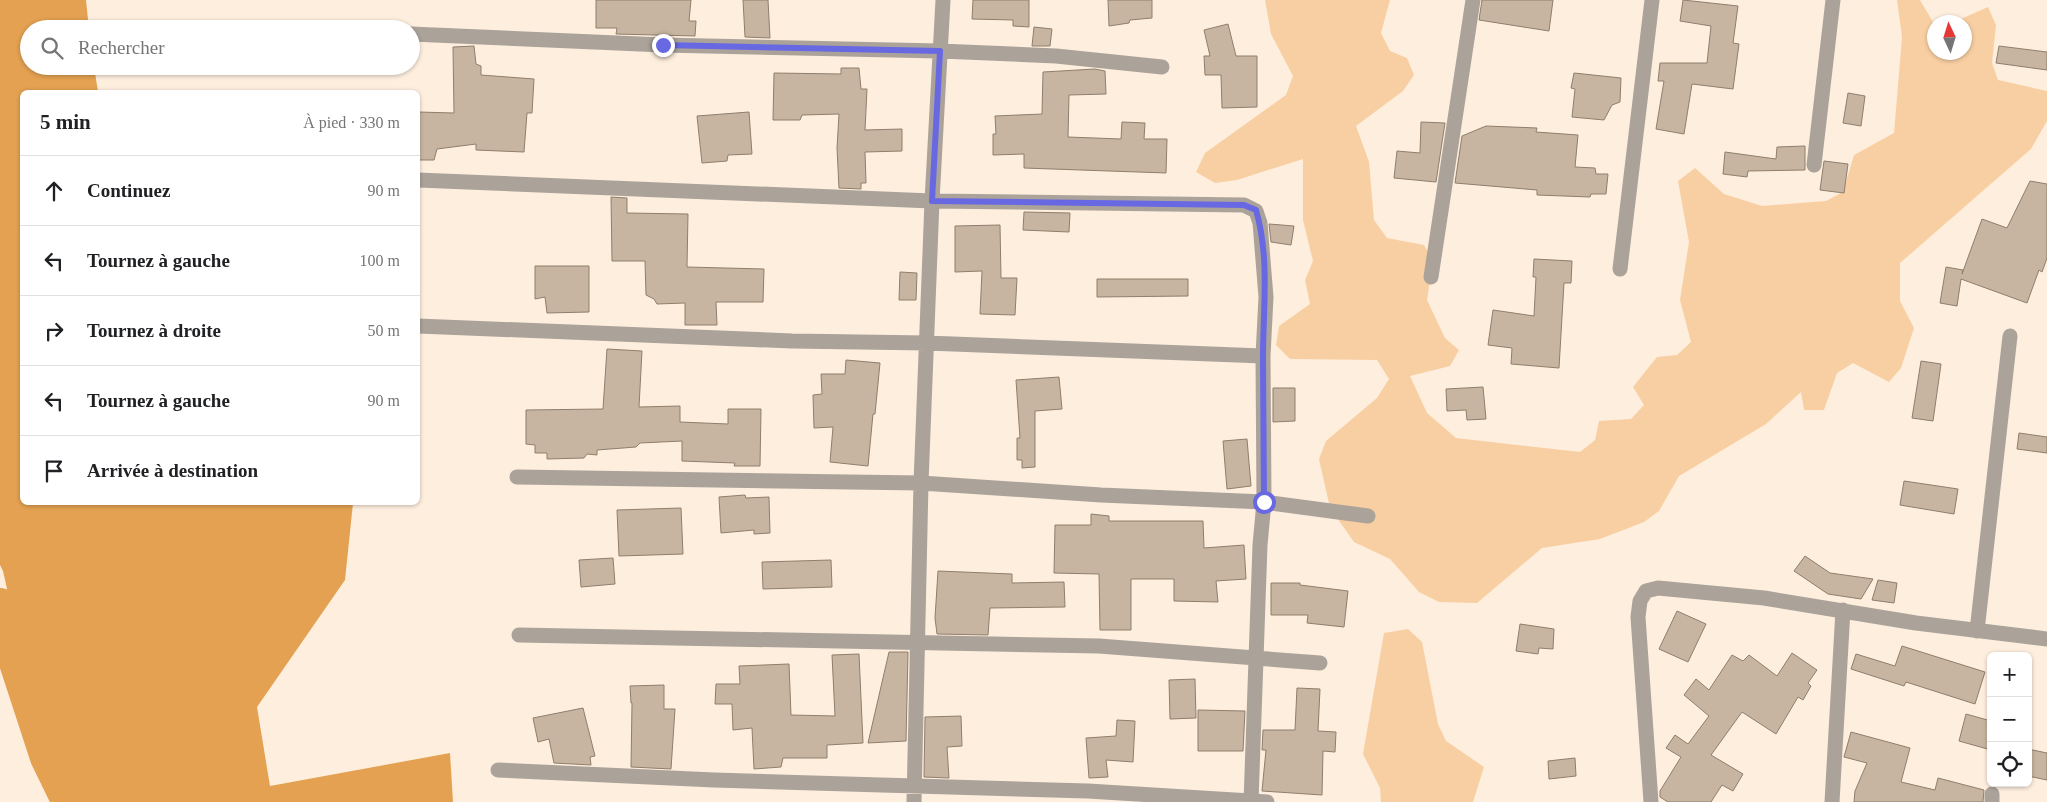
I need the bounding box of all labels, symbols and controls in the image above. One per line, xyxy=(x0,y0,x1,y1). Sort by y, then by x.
north arrow xyxy=(1927,15,1972,60)
search box xyxy=(20,20,420,75)
icon: search xyxy=(38,34,66,62)
route end xyxy=(652,34,675,57)
text: Rechercher xyxy=(78,37,165,58)
text: 5 min xyxy=(40,110,91,134)
text: À pied · 330 m xyxy=(303,114,400,131)
icon: ahead xyxy=(40,177,68,205)
text: Continuez xyxy=(87,180,170,201)
text: 90 m xyxy=(368,182,400,199)
icon: left xyxy=(40,247,68,275)
text: Tournez à gauche xyxy=(87,250,230,271)
text: 100 m xyxy=(360,252,400,269)
icon: right xyxy=(40,317,68,345)
text: Tournez à droite xyxy=(87,320,221,341)
text: 50 m xyxy=(368,322,400,339)
icon: left xyxy=(40,387,68,415)
text: Tournez à gauche xyxy=(87,390,230,411)
text: 90 m xyxy=(368,392,400,409)
icon: arrive xyxy=(40,457,68,485)
text: Arrivée à destination xyxy=(87,460,258,481)
route start xyxy=(1253,491,1276,514)
map controls xyxy=(1987,652,2032,787)
button: + xyxy=(1987,652,2032,697)
button: − xyxy=(1987,697,2032,742)
button: locate xyxy=(1987,742,2032,787)

